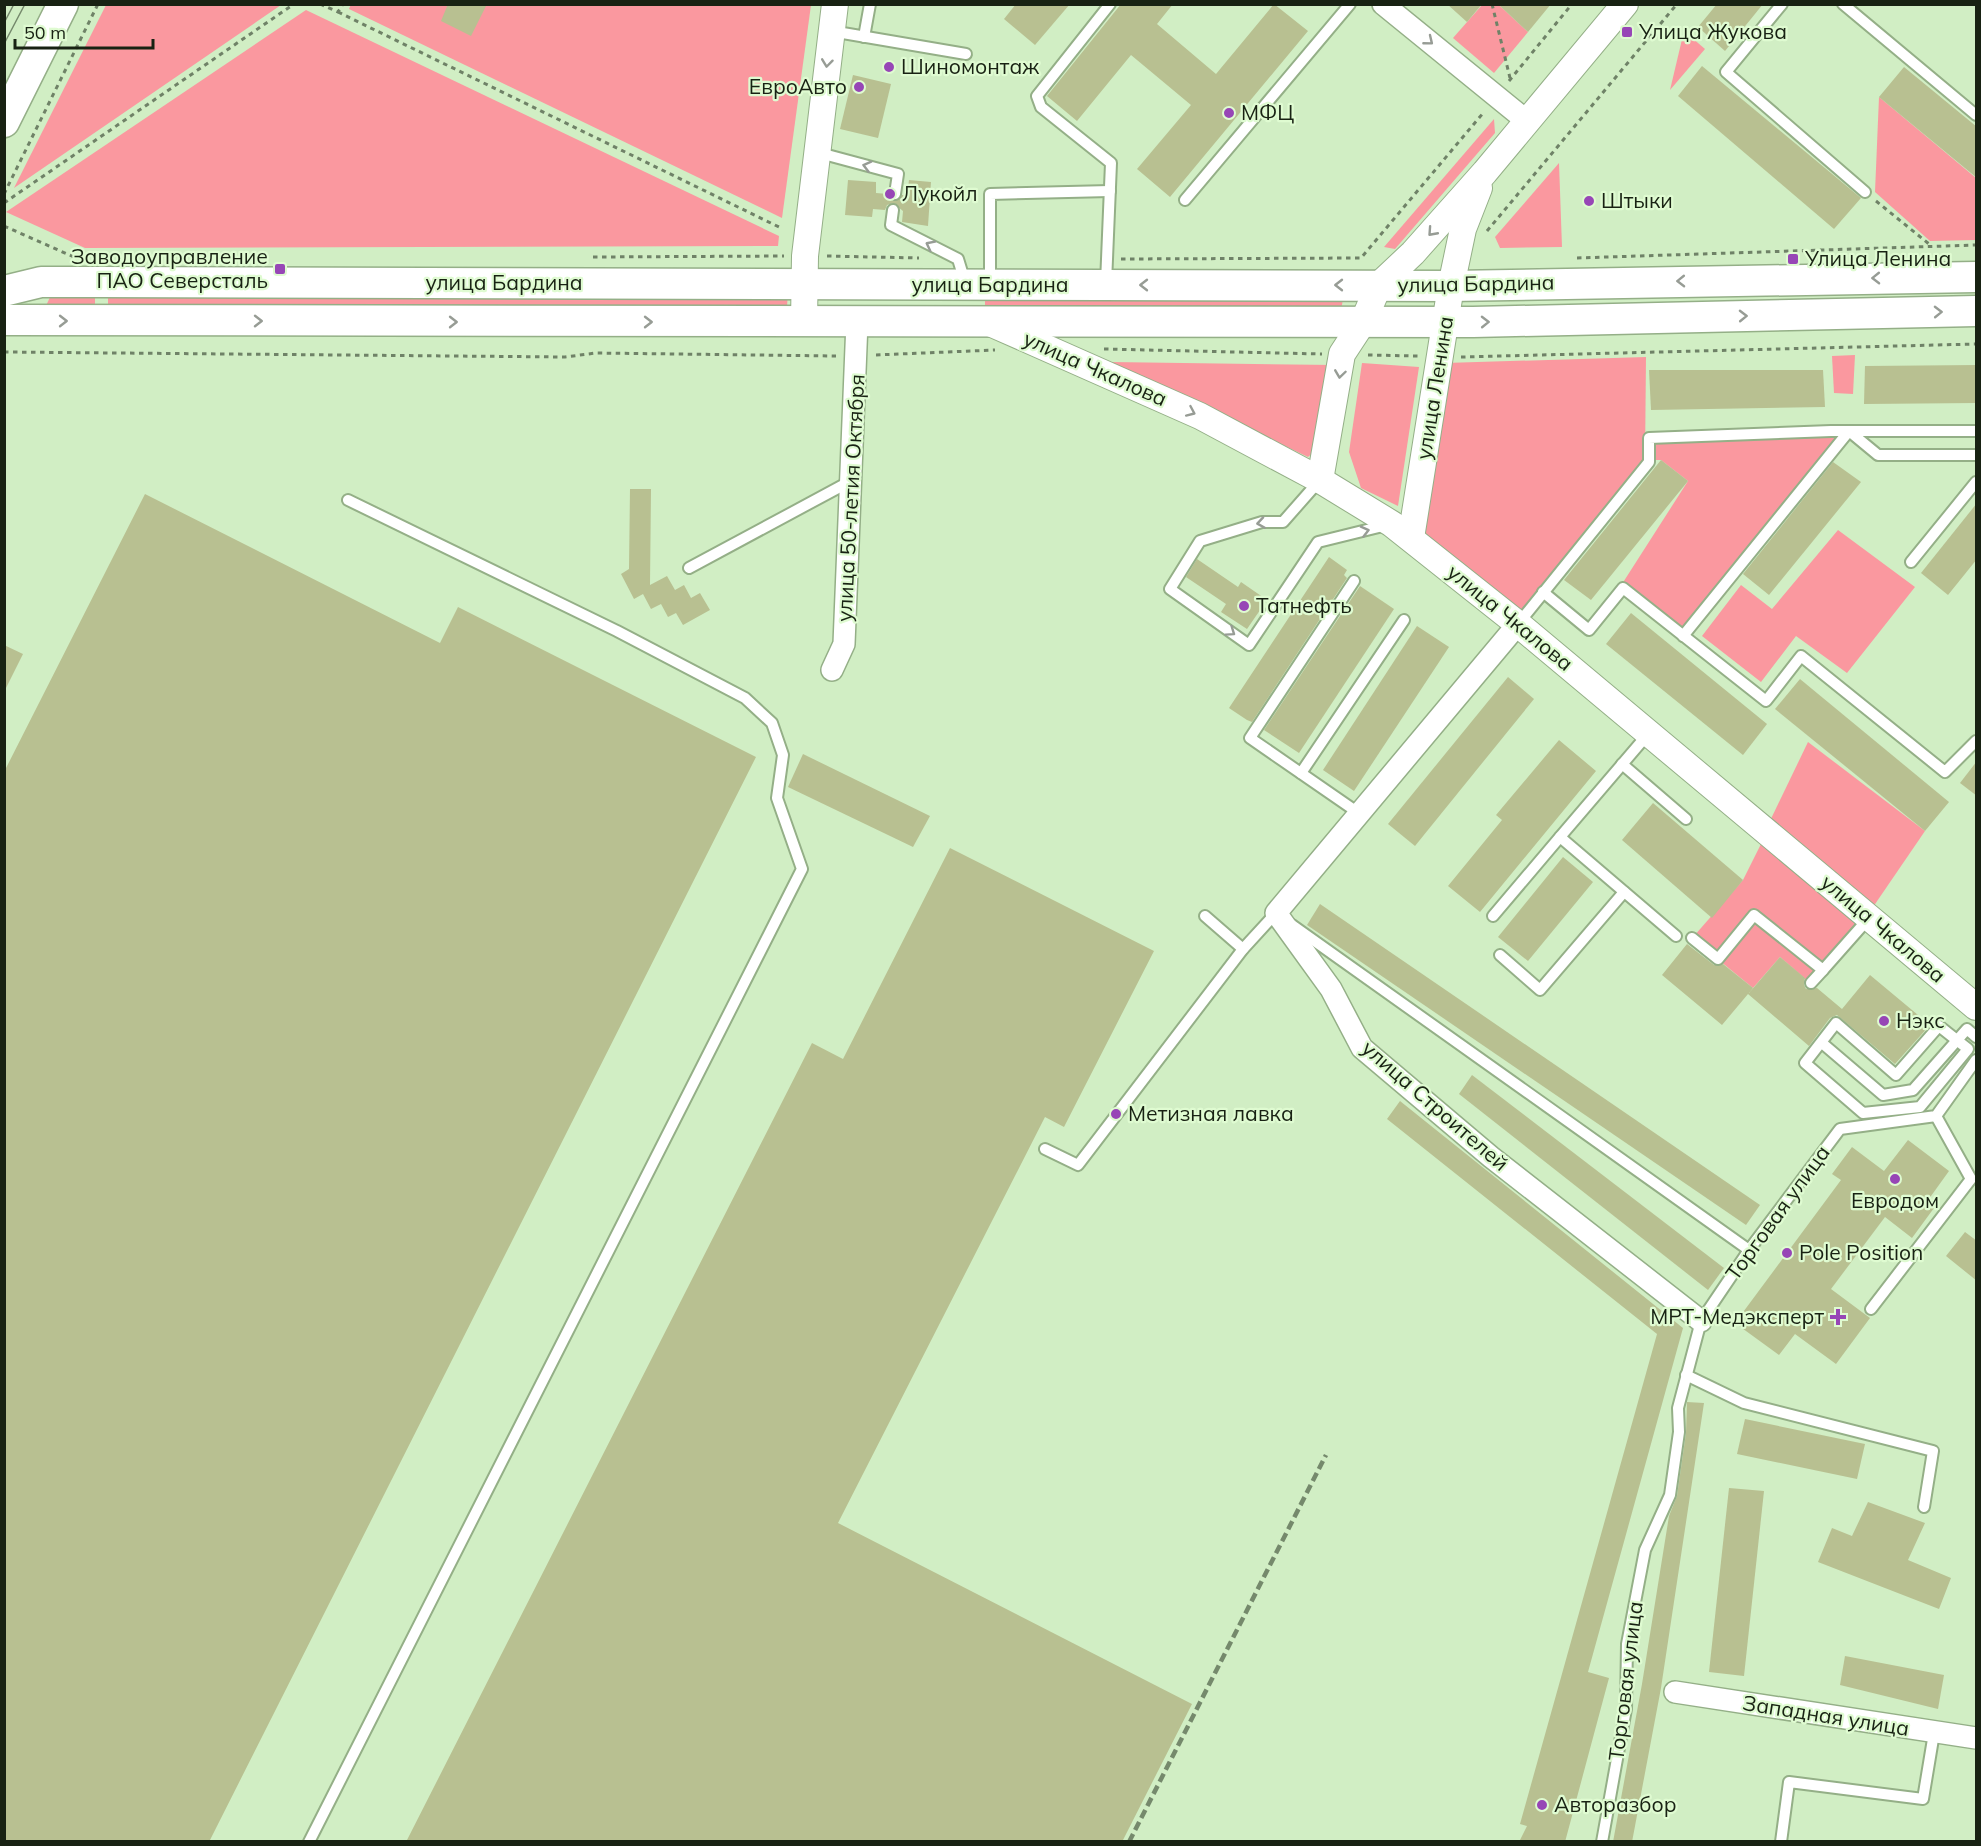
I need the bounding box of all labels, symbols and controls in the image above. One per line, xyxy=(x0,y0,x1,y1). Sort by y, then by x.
scale bar xyxy=(15,12,153,50)
place label: Улица Жукова xyxy=(1638,18,1787,44)
text: 50 m xyxy=(24,21,66,44)
marker: Улица Жукова xyxy=(1620,25,1634,39)
one-way arrow xyxy=(1422,34,1433,45)
place label: Шиномонтаж xyxy=(901,53,1039,79)
one-way arrow xyxy=(821,58,834,67)
marker: Шиномонтаж xyxy=(882,60,896,74)
place label: ЕвроАвто xyxy=(749,73,847,99)
marker: ЕвроАвто xyxy=(852,80,866,94)
place label: МФЦ xyxy=(1241,99,1294,125)
marker: МФЦ xyxy=(1222,106,1236,120)
one-way arrow xyxy=(862,161,873,173)
place label: Лукойл xyxy=(902,180,978,206)
marker: Лукойл xyxy=(883,187,897,201)
place label: Штыки xyxy=(1601,187,1673,213)
marker: Штыки xyxy=(1582,194,1596,208)
one-way arrow xyxy=(1428,225,1439,235)
one-way arrow xyxy=(926,241,937,252)
place label: Заводоуправление ПАО Северсталь xyxy=(71,243,268,293)
place label: Улица Ленина xyxy=(1804,245,1951,271)
marker: Улица Ленина xyxy=(1786,252,1800,266)
marker: Заводоуправление ПАО Северсталь xyxy=(273,262,287,276)
street label: улица Бардина xyxy=(425,269,583,295)
street label: улица Бардина xyxy=(1397,269,1555,297)
street label: улица Бардина xyxy=(911,271,1069,297)
one-way arrow xyxy=(1872,272,1881,285)
one-way arrow xyxy=(1677,275,1686,287)
one-way arrow xyxy=(1140,279,1149,291)
one-way arrow xyxy=(1335,279,1344,291)
one-way arrow xyxy=(1933,306,1942,318)
one-way arrow xyxy=(1738,310,1747,323)
street label: улица Ленина xyxy=(1410,314,1458,461)
one-way arrow xyxy=(58,315,67,327)
one-way arrow xyxy=(253,315,262,327)
one-way arrow xyxy=(448,316,457,328)
one-way arrow xyxy=(643,316,652,328)
one-way arrow xyxy=(1480,316,1489,328)
street label: улица Чкалова xyxy=(1020,325,1171,411)
one-way arrow xyxy=(1334,369,1346,378)
street label: улица 50-летия Октября xyxy=(831,373,869,623)
one-way arrow xyxy=(1185,405,1196,417)
one-way arrow xyxy=(1256,517,1266,529)
one-way arrow xyxy=(1360,525,1370,538)
street label: улица Чкалова xyxy=(1442,559,1579,676)
place label: Татнефть xyxy=(1256,592,1352,618)
marker: Татнефть xyxy=(1237,599,1251,613)
one-way arrow xyxy=(1224,625,1235,636)
street label: улица Чкалова xyxy=(1816,869,1951,988)
place label: Нэкс xyxy=(1896,1007,1945,1033)
marker: Нэкс xyxy=(1877,1014,1891,1028)
street label: улица Строителей xyxy=(1357,1035,1514,1176)
place label: Метизная лавка xyxy=(1128,1100,1294,1126)
marker: Метизная лавка xyxy=(1109,1107,1123,1121)
street label: Торговая улица xyxy=(1720,1140,1835,1285)
marker: Евродом xyxy=(1888,1172,1902,1186)
place label: Евродом xyxy=(1851,1187,1939,1213)
place label: Pole Position xyxy=(1799,1239,1923,1265)
marker: Pole Position xyxy=(1780,1246,1794,1260)
place label: МРТ-Медэксперт xyxy=(1650,1303,1824,1329)
marker: МРТ-Медэксперт xyxy=(1829,1308,1847,1326)
street label: Торговая улица xyxy=(1602,1600,1648,1762)
street label: Западная улица xyxy=(1741,1689,1911,1741)
place label: Авторазбор xyxy=(1554,1791,1677,1817)
marker: Авторазбор xyxy=(1535,1798,1549,1812)

